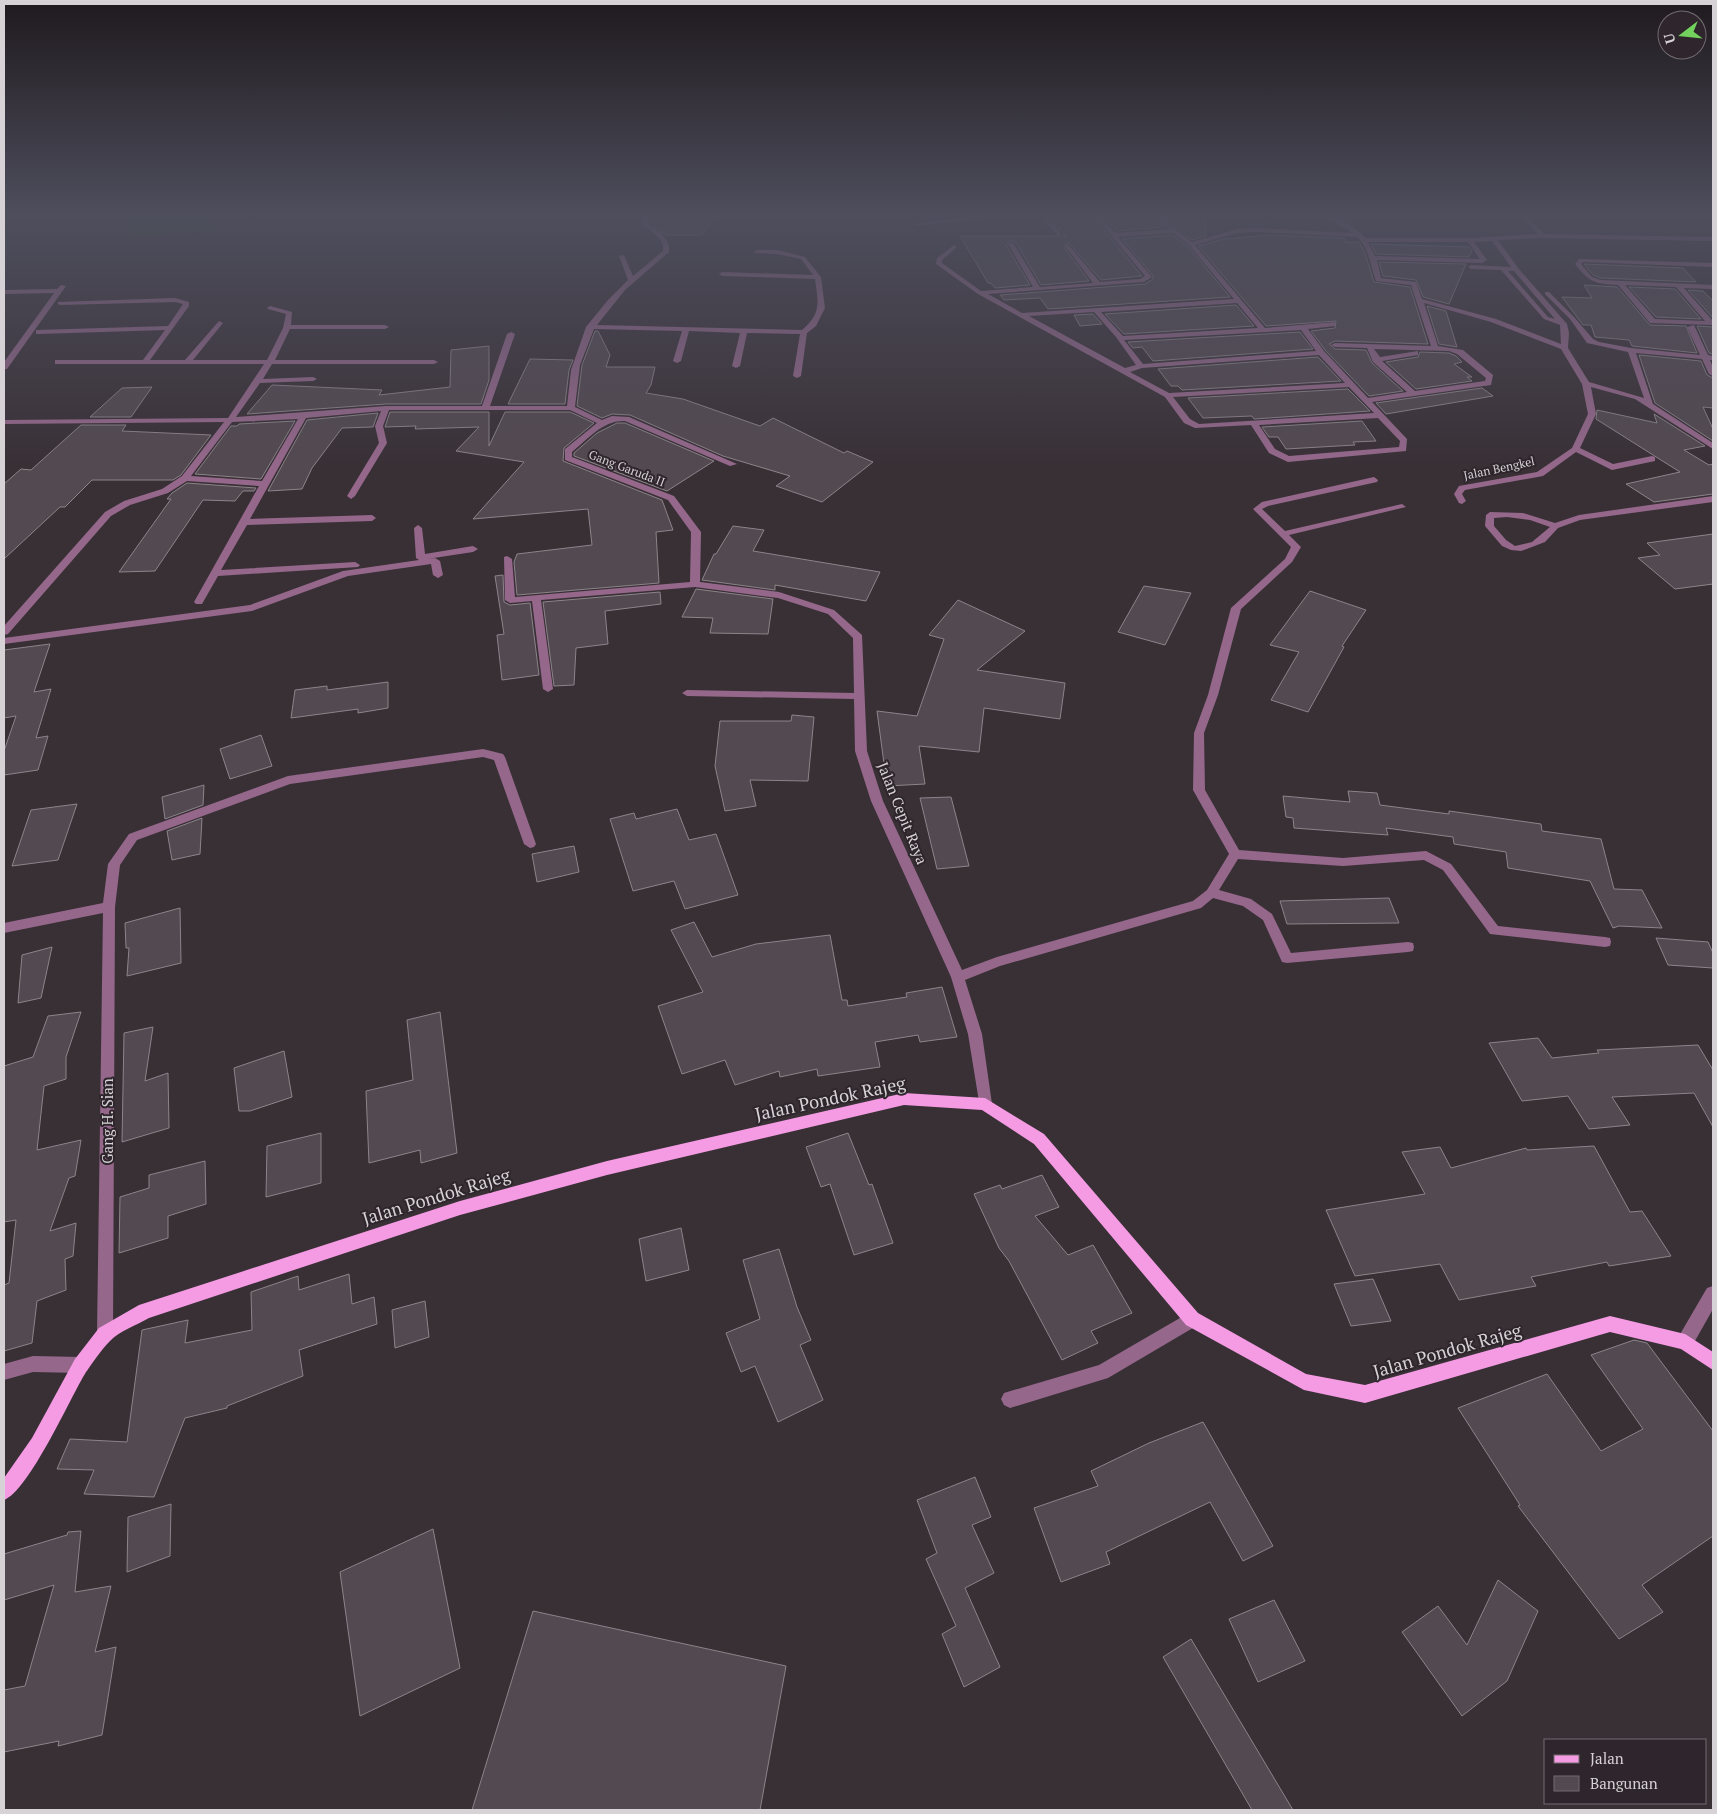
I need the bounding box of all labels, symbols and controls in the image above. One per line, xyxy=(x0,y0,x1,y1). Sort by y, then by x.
north arrow xyxy=(1657,10,1707,60)
text: U xyxy=(1659,31,1680,46)
street label: Gang Garuda II xyxy=(587,447,667,489)
street label: Jalan Bengkel xyxy=(1462,453,1536,483)
street label: Jalan Cepit Raya xyxy=(873,759,933,868)
street label: Jalan Pondok Rajeg xyxy=(752,1070,908,1126)
street label: Gang H. Sian xyxy=(97,1078,117,1164)
street label: Jalan Pondok Rajeg xyxy=(359,1162,513,1230)
street label: Jalan Pondok Rajeg xyxy=(1370,1317,1525,1383)
legend xyxy=(1544,1739,1707,1804)
text: Jalan xyxy=(1590,1748,1624,1768)
text: Bangunan xyxy=(1590,1773,1658,1793)

